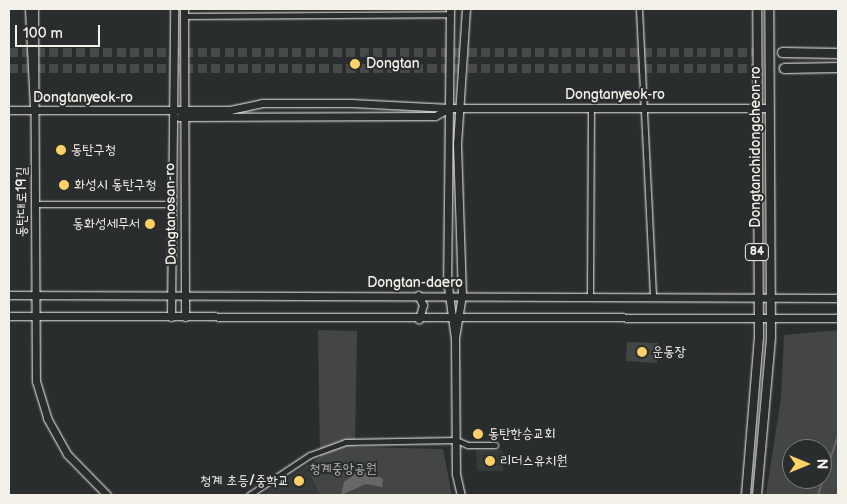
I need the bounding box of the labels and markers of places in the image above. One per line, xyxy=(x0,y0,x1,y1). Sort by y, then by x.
place label: Dongtan xyxy=(366,56,420,72)
marker: Dongtan xyxy=(348,57,362,71)
place label: 동탄구청 xyxy=(71,142,116,158)
marker: 동탄구청 xyxy=(55,144,67,156)
place label: 화성시 동탄구청 xyxy=(74,177,157,193)
marker: 화성시 동탄구청 xyxy=(58,179,70,191)
place label: 동화성세무서 xyxy=(72,216,140,232)
marker: 동화성세무서 xyxy=(144,218,156,230)
place label: 운동장 xyxy=(652,344,686,360)
marker: 운동장 xyxy=(636,346,648,358)
place label: 동탄한승교회 xyxy=(488,426,556,442)
marker: 동탄한승교회 xyxy=(472,428,484,440)
place label: 리더스유치원 xyxy=(500,453,568,469)
marker: 리더스유치원 xyxy=(484,455,496,467)
place label: 청계 초등/중학교 xyxy=(200,473,289,489)
marker: 청계 초등/중학교 xyxy=(293,475,305,487)

